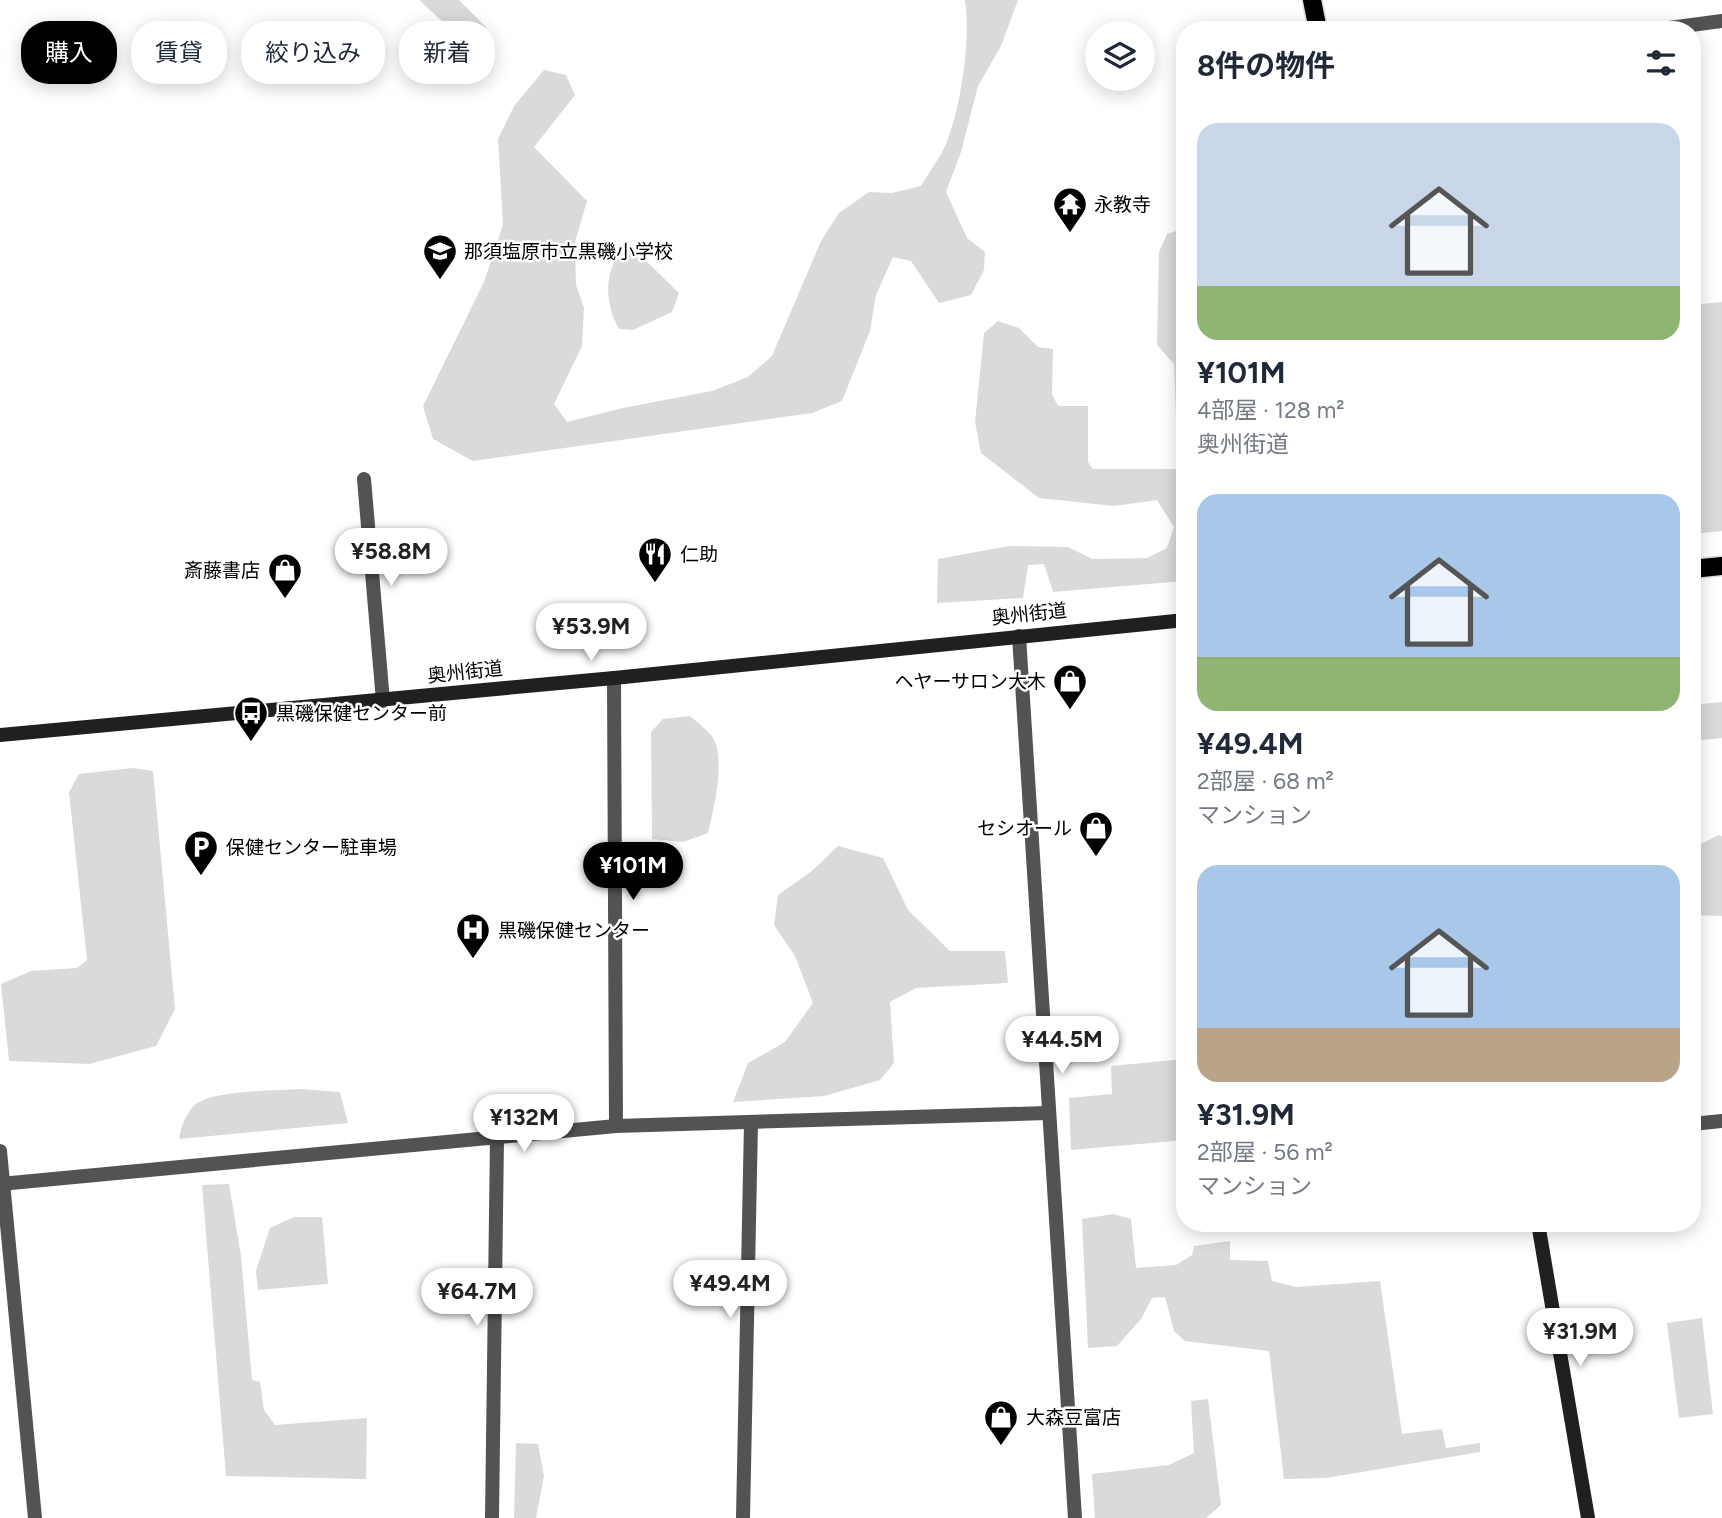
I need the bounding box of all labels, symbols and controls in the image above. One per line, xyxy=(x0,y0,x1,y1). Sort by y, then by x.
chip: 購入 xyxy=(21,21,117,84)
chip: 賃貸 xyxy=(131,21,227,84)
chip: 絞り込み xyxy=(241,21,385,84)
chip: 新着 xyxy=(399,21,495,84)
map controls xyxy=(1085,21,1155,91)
button: layers xyxy=(1085,21,1155,91)
icon: filters xyxy=(1642,44,1680,82)
text: 8件の物件 xyxy=(1197,47,1335,84)
icon: home xyxy=(1376,168,1502,294)
temple icon: 永教寺 xyxy=(1051,185,1089,234)
place label: 永教寺 xyxy=(1094,193,1151,216)
school or university icon: 那須塩原市立黒磯小学校 xyxy=(421,232,459,281)
place label: 那須塩原市立黒磯小学校 xyxy=(464,240,673,263)
text: ¥101M xyxy=(1197,354,1285,391)
text: 4部屋 · 128 m² xyxy=(1197,396,1345,424)
text: 奥州街道 xyxy=(1197,430,1289,458)
pin: ¥58.8M xyxy=(334,528,448,588)
restaurant icon: 仁助 xyxy=(636,535,674,584)
text: ¥58.8M xyxy=(351,537,431,565)
icon: home xyxy=(1376,539,1502,665)
place label: 仁助 xyxy=(680,543,718,566)
shop icon: 斎藤書店 xyxy=(266,551,304,600)
place label: 斎藤書店 xyxy=(184,559,260,582)
street label: 奥州街道 xyxy=(990,599,1068,629)
pin: ¥53.9M xyxy=(534,604,648,663)
text: ¥53.9M xyxy=(552,612,630,640)
street label: 奥州街道 xyxy=(426,657,504,687)
shop icon: ヘヤーサロン大木 xyxy=(1051,662,1089,711)
place label: ヘヤーサロン大木 xyxy=(894,670,1046,693)
bus stop icon: 黒磯保健センター前 xyxy=(232,694,270,743)
place label: 黒磯保健センター前 xyxy=(276,702,447,725)
text: ¥49.4M xyxy=(1197,725,1303,762)
text: 2部屋 · 68 m² xyxy=(1197,767,1334,795)
text: マンション xyxy=(1197,801,1312,829)
shop icon: セシオール xyxy=(1077,809,1115,858)
place label: セシオール xyxy=(977,817,1072,840)
parking icon: 保健センター駐車場 xyxy=(182,828,220,877)
place label: 保健センター駐車場 xyxy=(226,836,397,859)
pin: ¥101M xyxy=(584,842,682,902)
text: ¥101M xyxy=(599,851,667,879)
icon: home xyxy=(1376,910,1502,1036)
hospital icon: 黒磯保健センター xyxy=(454,911,492,960)
place label: 黒磯保健センター xyxy=(498,919,650,942)
pin: ¥44.5M xyxy=(1005,1016,1119,1076)
text: ¥44.5M xyxy=(1021,1025,1103,1053)
pin: ¥132M xyxy=(475,1094,573,1154)
text: ¥31.9M xyxy=(1197,1096,1295,1133)
text: ¥132M xyxy=(489,1103,559,1131)
text: 2部屋 · 56 m² xyxy=(1197,1138,1333,1166)
text: マンション xyxy=(1197,1172,1312,1200)
pin: ¥49.4M xyxy=(673,1260,787,1320)
pin: ¥64.7M xyxy=(420,1268,534,1328)
text: ¥49.4M xyxy=(689,1269,771,1297)
text: ¥64.7M xyxy=(437,1277,517,1305)
pin: ¥31.9M xyxy=(1523,1308,1637,1368)
text: ¥31.9M xyxy=(1543,1317,1617,1345)
shop icon: 大森豆富店 xyxy=(982,1398,1020,1447)
place label: 大森豆富店 xyxy=(1026,1406,1121,1429)

